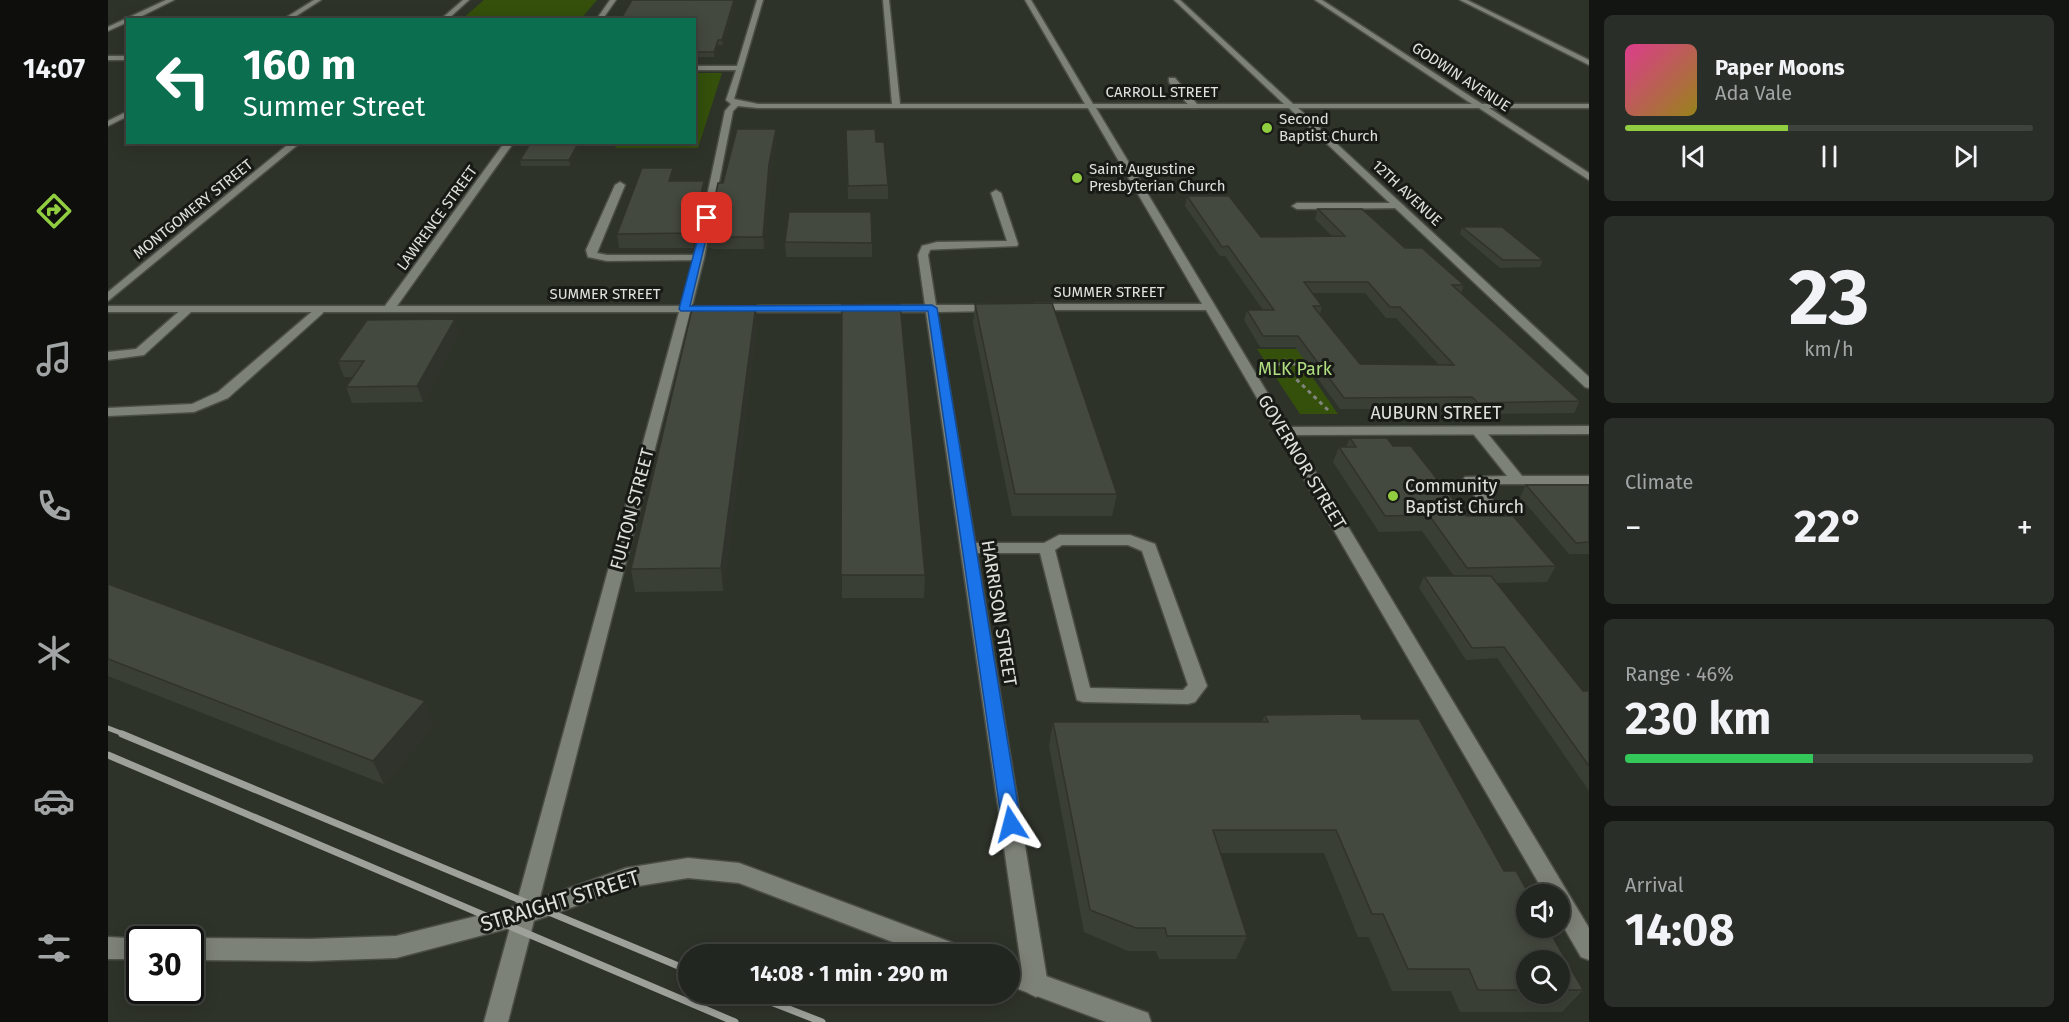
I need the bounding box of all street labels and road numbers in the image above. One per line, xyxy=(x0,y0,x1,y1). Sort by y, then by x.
street label: GODWIN AVENUE xyxy=(1409,39,1513,115)
street label: CARROLL STREET xyxy=(1106,83,1219,101)
street label: MONTGOMERY STREET xyxy=(130,155,256,263)
street label: 12TH AVENUE xyxy=(1368,156,1446,230)
street label: LAWRENCE STREET xyxy=(393,162,481,274)
street label: SUMMER STREET xyxy=(1053,283,1165,301)
street label: SUMMER STREET xyxy=(549,285,661,303)
street label: GOVERNOR STREET xyxy=(1253,391,1351,534)
street label: AUBURN STREET xyxy=(1370,402,1502,424)
street label: FULTON STREET xyxy=(605,445,659,572)
street label: HARRISON STREET xyxy=(977,539,1021,688)
street label: STRAIGHT STREET xyxy=(477,864,643,937)

